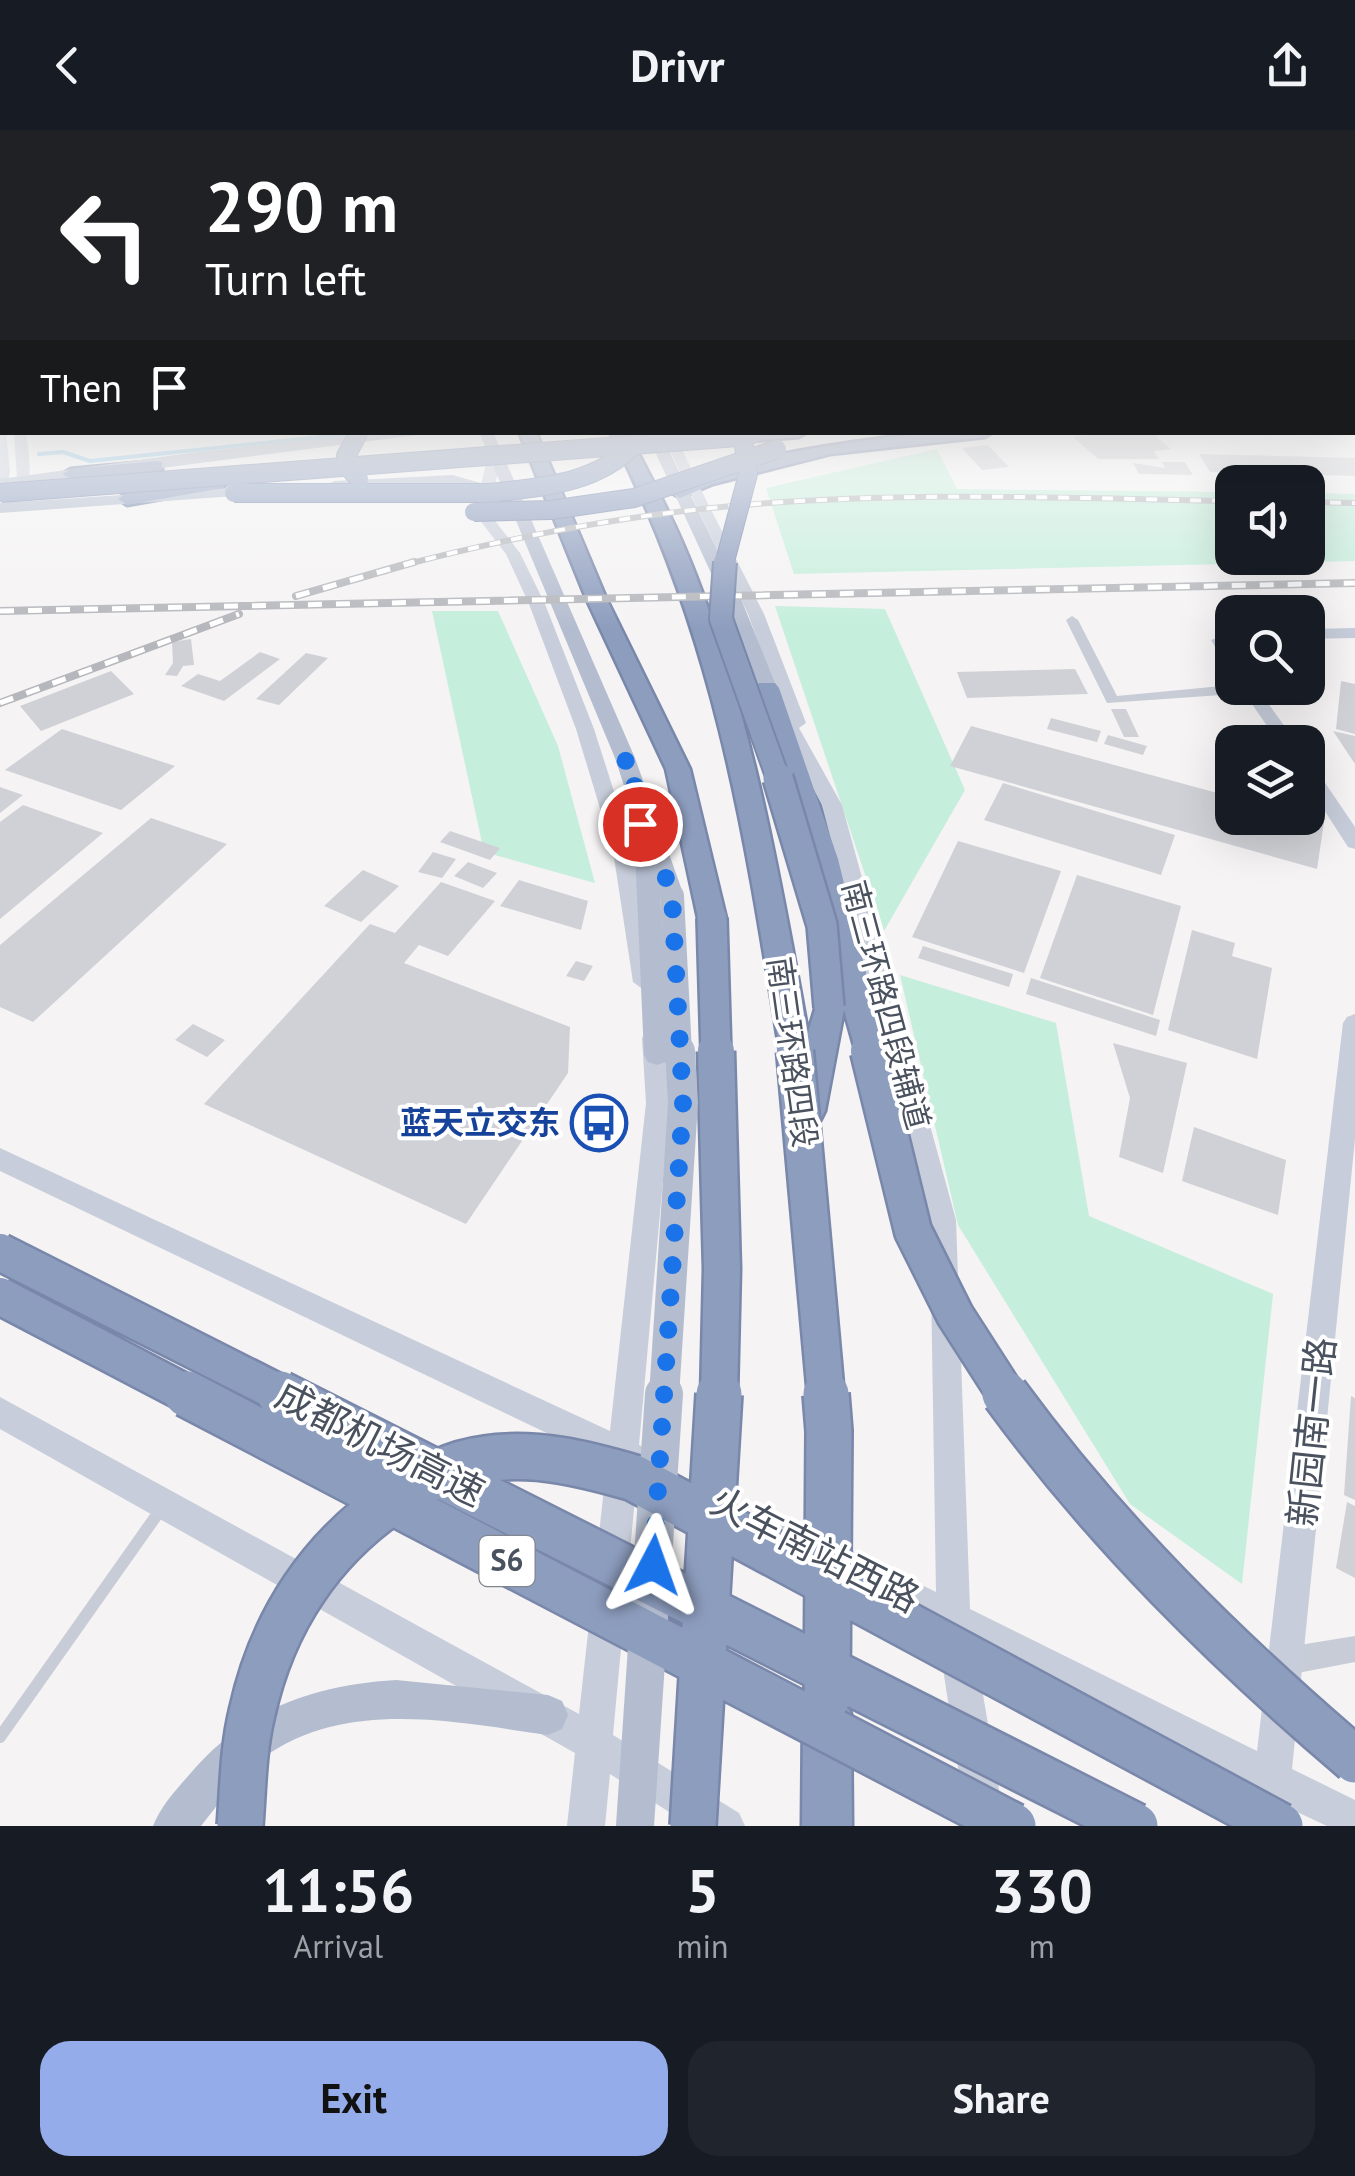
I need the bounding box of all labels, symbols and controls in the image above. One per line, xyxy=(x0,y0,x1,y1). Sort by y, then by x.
text: Drivr xyxy=(630,36,725,94)
icon: back xyxy=(40,38,95,93)
icon: share xyxy=(1260,38,1315,93)
text: 290 m xyxy=(205,161,398,251)
icon: left xyxy=(40,170,170,300)
text: Turn left xyxy=(205,249,366,307)
icon: arrive xyxy=(142,360,197,415)
text: Then xyxy=(40,363,122,412)
map controls xyxy=(1215,465,1325,835)
button: sound xyxy=(1215,465,1325,575)
button: search xyxy=(1215,595,1325,705)
button: layers xyxy=(1215,725,1325,835)
pin xyxy=(598,782,683,867)
icon: arrive xyxy=(613,797,668,852)
street label: 南三环路四段辅道 xyxy=(834,876,940,1134)
street label: 南三环路四段 xyxy=(759,954,827,1150)
bus stop icon: 蓝天立交东 xyxy=(569,1093,629,1153)
place label: 蓝天立交东 xyxy=(400,1101,560,1143)
street label: 新园南一路 xyxy=(1276,1335,1345,1529)
street label: 成都机场高速 xyxy=(268,1369,493,1516)
street label: 火车南站西路 xyxy=(703,1475,928,1622)
position arrow xyxy=(601,1513,705,1617)
road number: S6 xyxy=(480,1536,534,1586)
text: 11:56 xyxy=(262,1851,414,1929)
text: 5 xyxy=(686,1851,720,1929)
text: 330 xyxy=(991,1851,1093,1929)
text: Arrival xyxy=(293,1925,383,1967)
text: min xyxy=(677,1925,729,1967)
text: m xyxy=(1029,1925,1055,1967)
button: Exit xyxy=(40,2041,668,2156)
button: Share xyxy=(688,2041,1315,2156)

